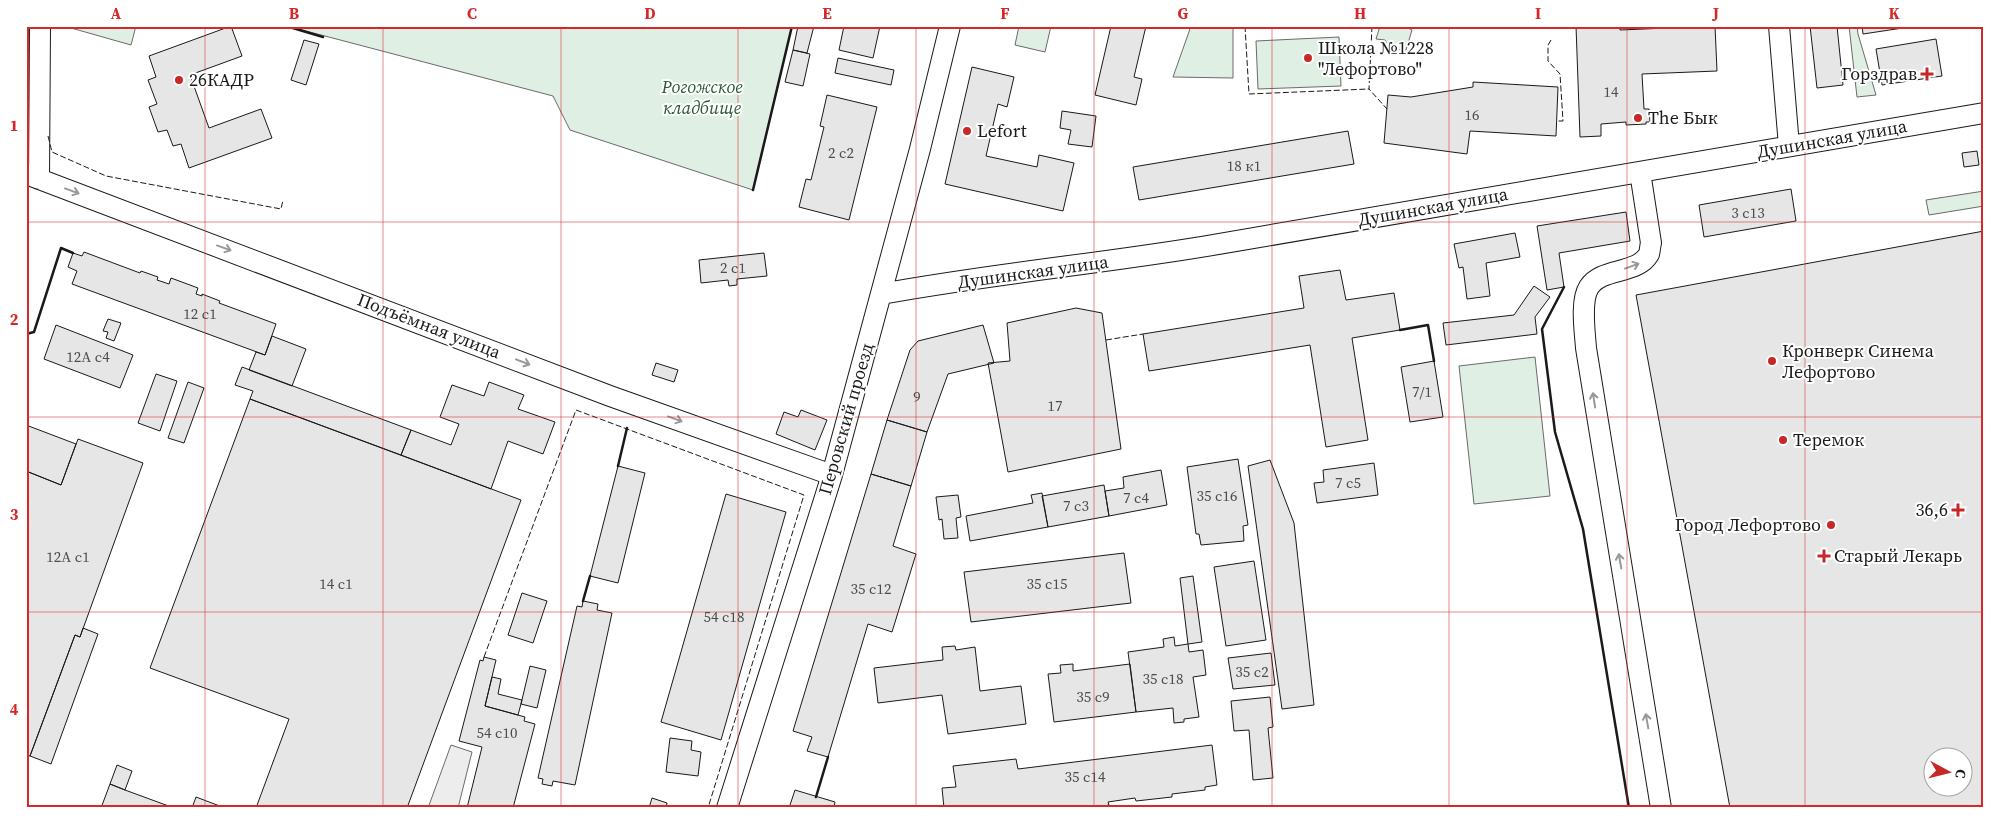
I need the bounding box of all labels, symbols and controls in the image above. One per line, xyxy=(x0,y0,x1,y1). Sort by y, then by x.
text: A xyxy=(111,2,122,24)
text: B xyxy=(289,2,300,24)
text: C xyxy=(467,2,477,24)
text: D xyxy=(644,2,656,24)
text: E xyxy=(822,2,832,24)
text: F xyxy=(1000,2,1010,24)
text: G xyxy=(1178,2,1189,24)
text: H xyxy=(1354,2,1366,24)
text: I xyxy=(1535,2,1541,24)
text: J xyxy=(1712,2,1719,24)
text: K xyxy=(1888,2,1900,24)
place label: Школа №1228 "Лефортово" xyxy=(1318,35,1434,81)
marker: Школа №1228 "Лефортово" xyxy=(1302,52,1314,64)
place label: Горздрав xyxy=(1841,61,1917,86)
place label: 26КАДР xyxy=(189,67,254,92)
marker: Горздрав xyxy=(1921,68,1933,80)
marker: 26КАДР xyxy=(173,74,185,86)
park label: Рогожское кладбище xyxy=(660,74,743,120)
house number: 14 xyxy=(1603,81,1619,102)
house number: 16 xyxy=(1464,104,1480,125)
place label: The Бык xyxy=(1648,105,1718,130)
marker: The Бык xyxy=(1632,112,1644,124)
street label: Душинская улица xyxy=(1755,113,1910,164)
text: 1 xyxy=(10,114,18,136)
place label: Lefort xyxy=(977,118,1027,143)
marker: Lefort xyxy=(961,125,973,137)
house number: 2 с2 xyxy=(828,142,854,163)
house number: 18 к1 xyxy=(1227,155,1261,176)
street label: Душинская улица xyxy=(1356,181,1511,232)
one-way arrow xyxy=(64,187,79,196)
house number: 3 с13 xyxy=(1731,202,1765,223)
one-way arrow xyxy=(216,244,231,253)
street label: Душинская улица xyxy=(956,248,1111,294)
house number: 2 с1 xyxy=(720,257,746,278)
one-way arrow xyxy=(1623,261,1639,270)
street label: Подъёмная улица xyxy=(354,287,505,365)
house number: 12 с1 xyxy=(183,303,217,324)
text: 2 xyxy=(10,308,19,330)
place label: Кронверк Синема Лефортово xyxy=(1782,338,1935,384)
street label: Перовский проезд xyxy=(812,340,879,498)
house number: 12А с4 xyxy=(66,346,110,367)
marker: Кронверк Синема Лефортово xyxy=(1766,355,1778,367)
one-way arrow xyxy=(515,358,530,367)
house number: 7/1 xyxy=(1412,381,1432,402)
house number: 9 xyxy=(913,386,921,407)
one-way arrow xyxy=(1588,393,1598,409)
house number: 17 xyxy=(1047,395,1063,416)
one-way arrow xyxy=(667,415,683,424)
place label: Теремок xyxy=(1793,427,1864,452)
marker: Теремок xyxy=(1777,434,1789,446)
house number: 7 с5 xyxy=(1335,472,1361,493)
house number: 35 с16 xyxy=(1197,485,1237,506)
house number: 7 с4 xyxy=(1123,487,1149,508)
house number: 7 с3 xyxy=(1063,495,1089,516)
place label: 36,6 xyxy=(1916,497,1948,522)
text: 3 xyxy=(10,503,19,525)
marker: 36,6 xyxy=(1952,504,1964,516)
place label: Город Лефортово xyxy=(1675,512,1821,537)
marker: Город Лефортово xyxy=(1825,519,1837,531)
place label: Старый Лекарь xyxy=(1834,543,1962,568)
house number: 12А с1 xyxy=(46,546,90,567)
marker: Старый Лекарь xyxy=(1818,550,1830,562)
one-way arrow xyxy=(1615,553,1625,569)
house number: 14 с1 xyxy=(319,573,353,594)
house number: 35 с15 xyxy=(1027,573,1067,594)
house number: 35 с12 xyxy=(851,578,891,599)
house number: 54 с18 xyxy=(704,606,744,627)
house number: 35 с2 xyxy=(1235,661,1269,682)
house number: 35 с18 xyxy=(1143,668,1183,689)
house number: 35 с9 xyxy=(1076,686,1110,707)
text: 4 xyxy=(10,698,19,720)
one-way arrow xyxy=(1642,713,1652,729)
house number: 54 с10 xyxy=(477,722,517,743)
north arrow xyxy=(1922,746,1972,796)
house number: 35 с14 xyxy=(1065,766,1106,787)
text: С xyxy=(1950,768,1971,779)

